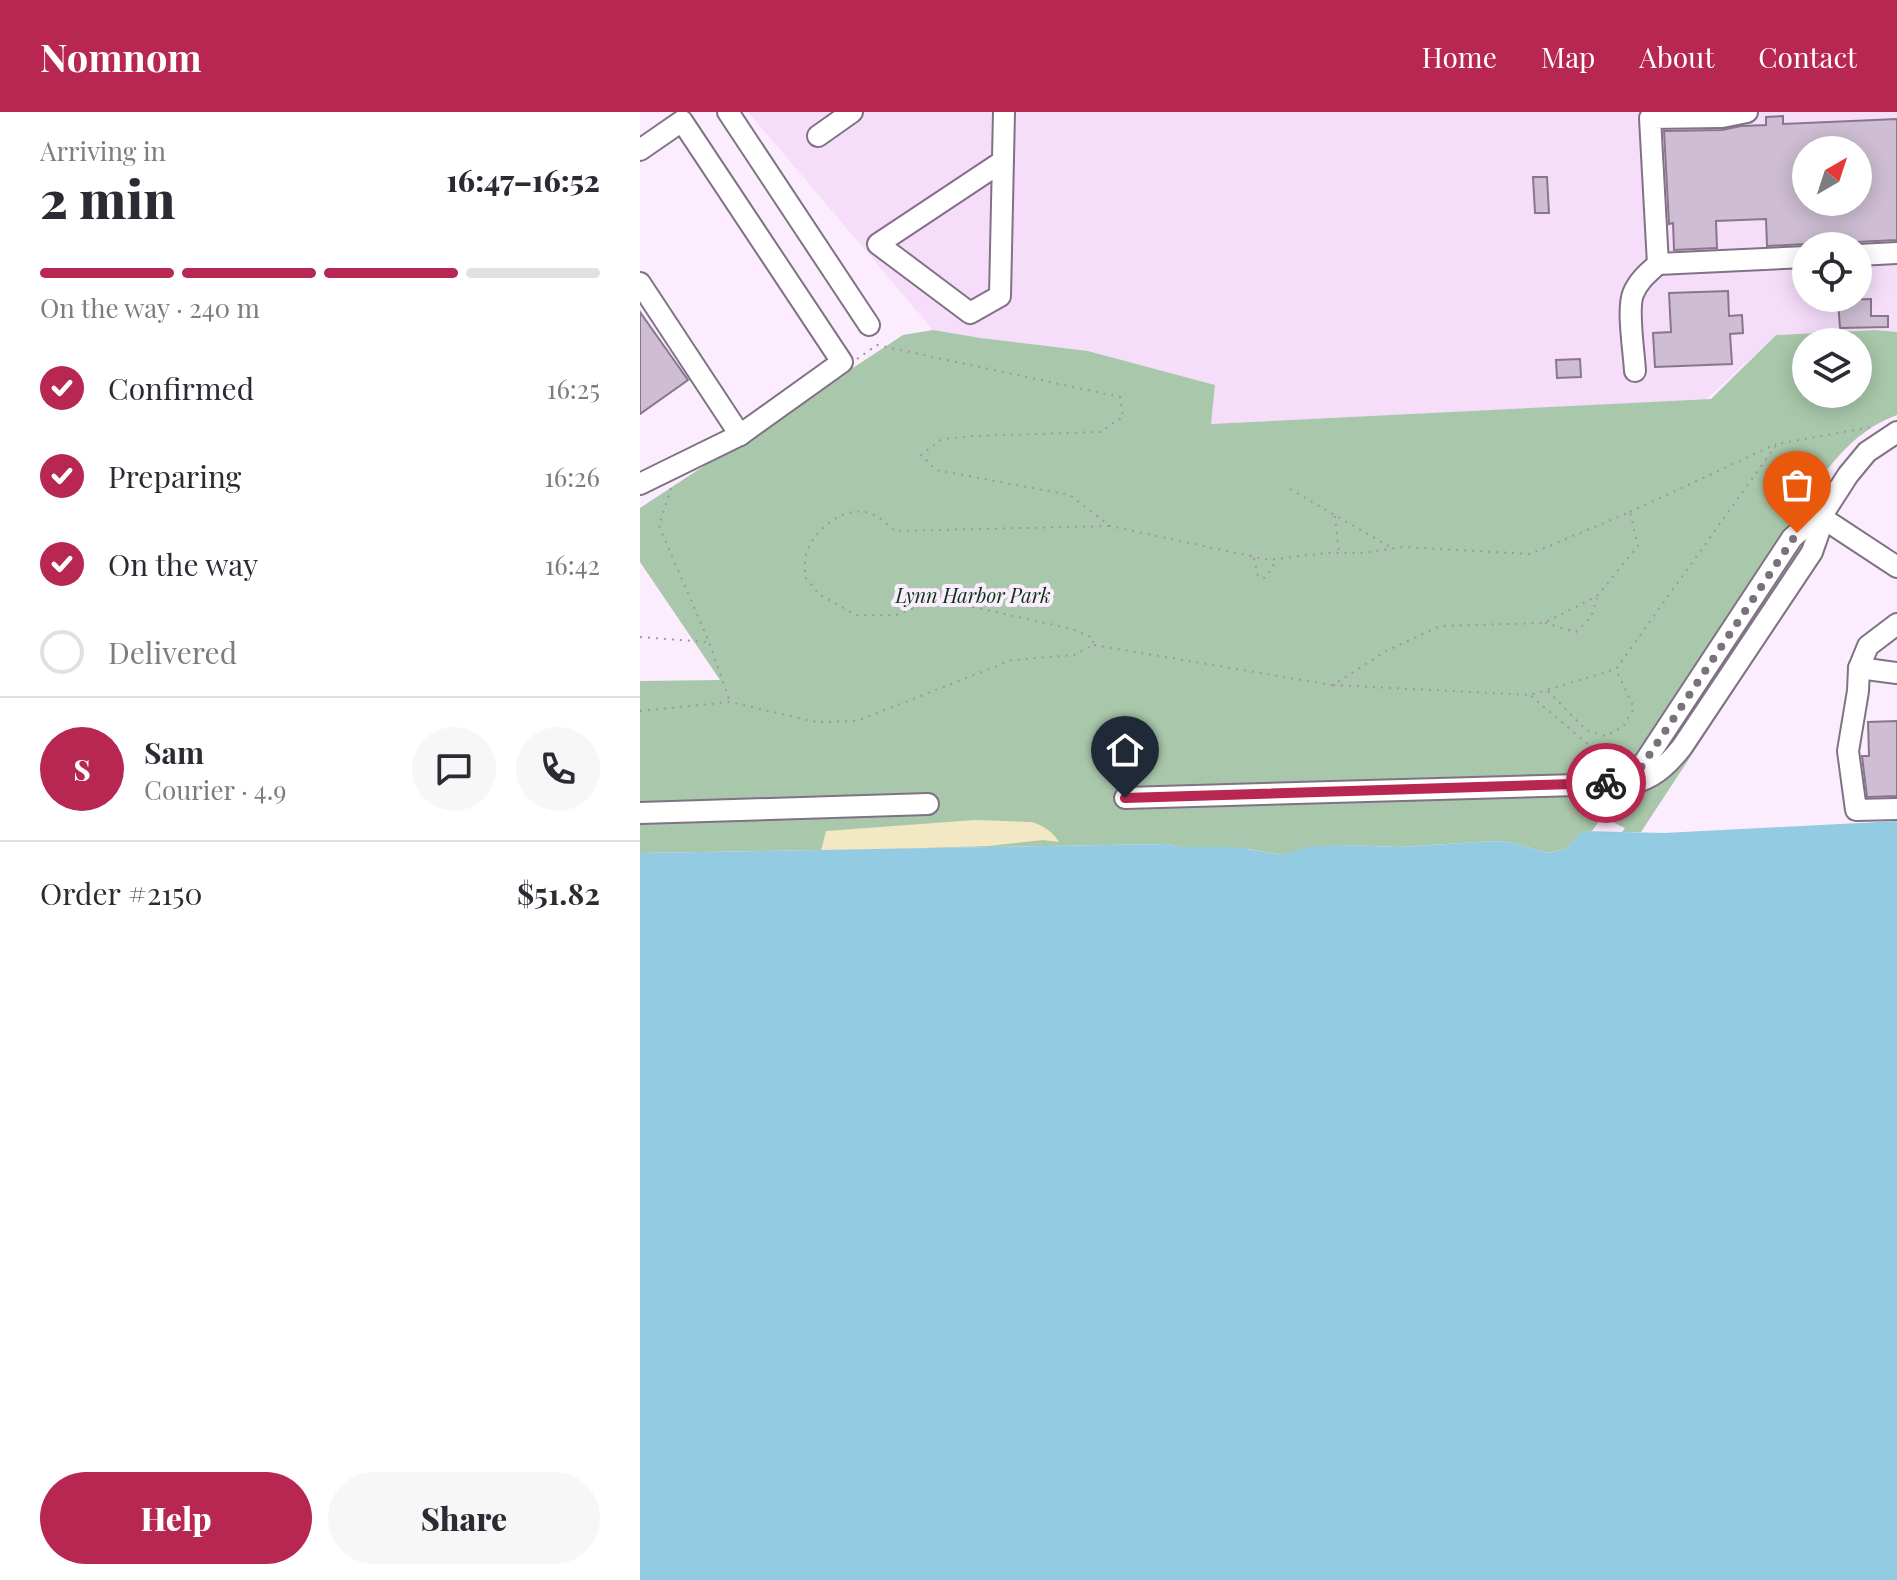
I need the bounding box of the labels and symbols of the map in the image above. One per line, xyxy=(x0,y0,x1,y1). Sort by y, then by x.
north arrow xyxy=(1792,136,1872,216)
pin xyxy=(1763,451,1831,533)
park label: Lynn Harbor Park xyxy=(894,581,1051,608)
pin xyxy=(1091,716,1159,798)
courier xyxy=(1566,743,1646,823)

